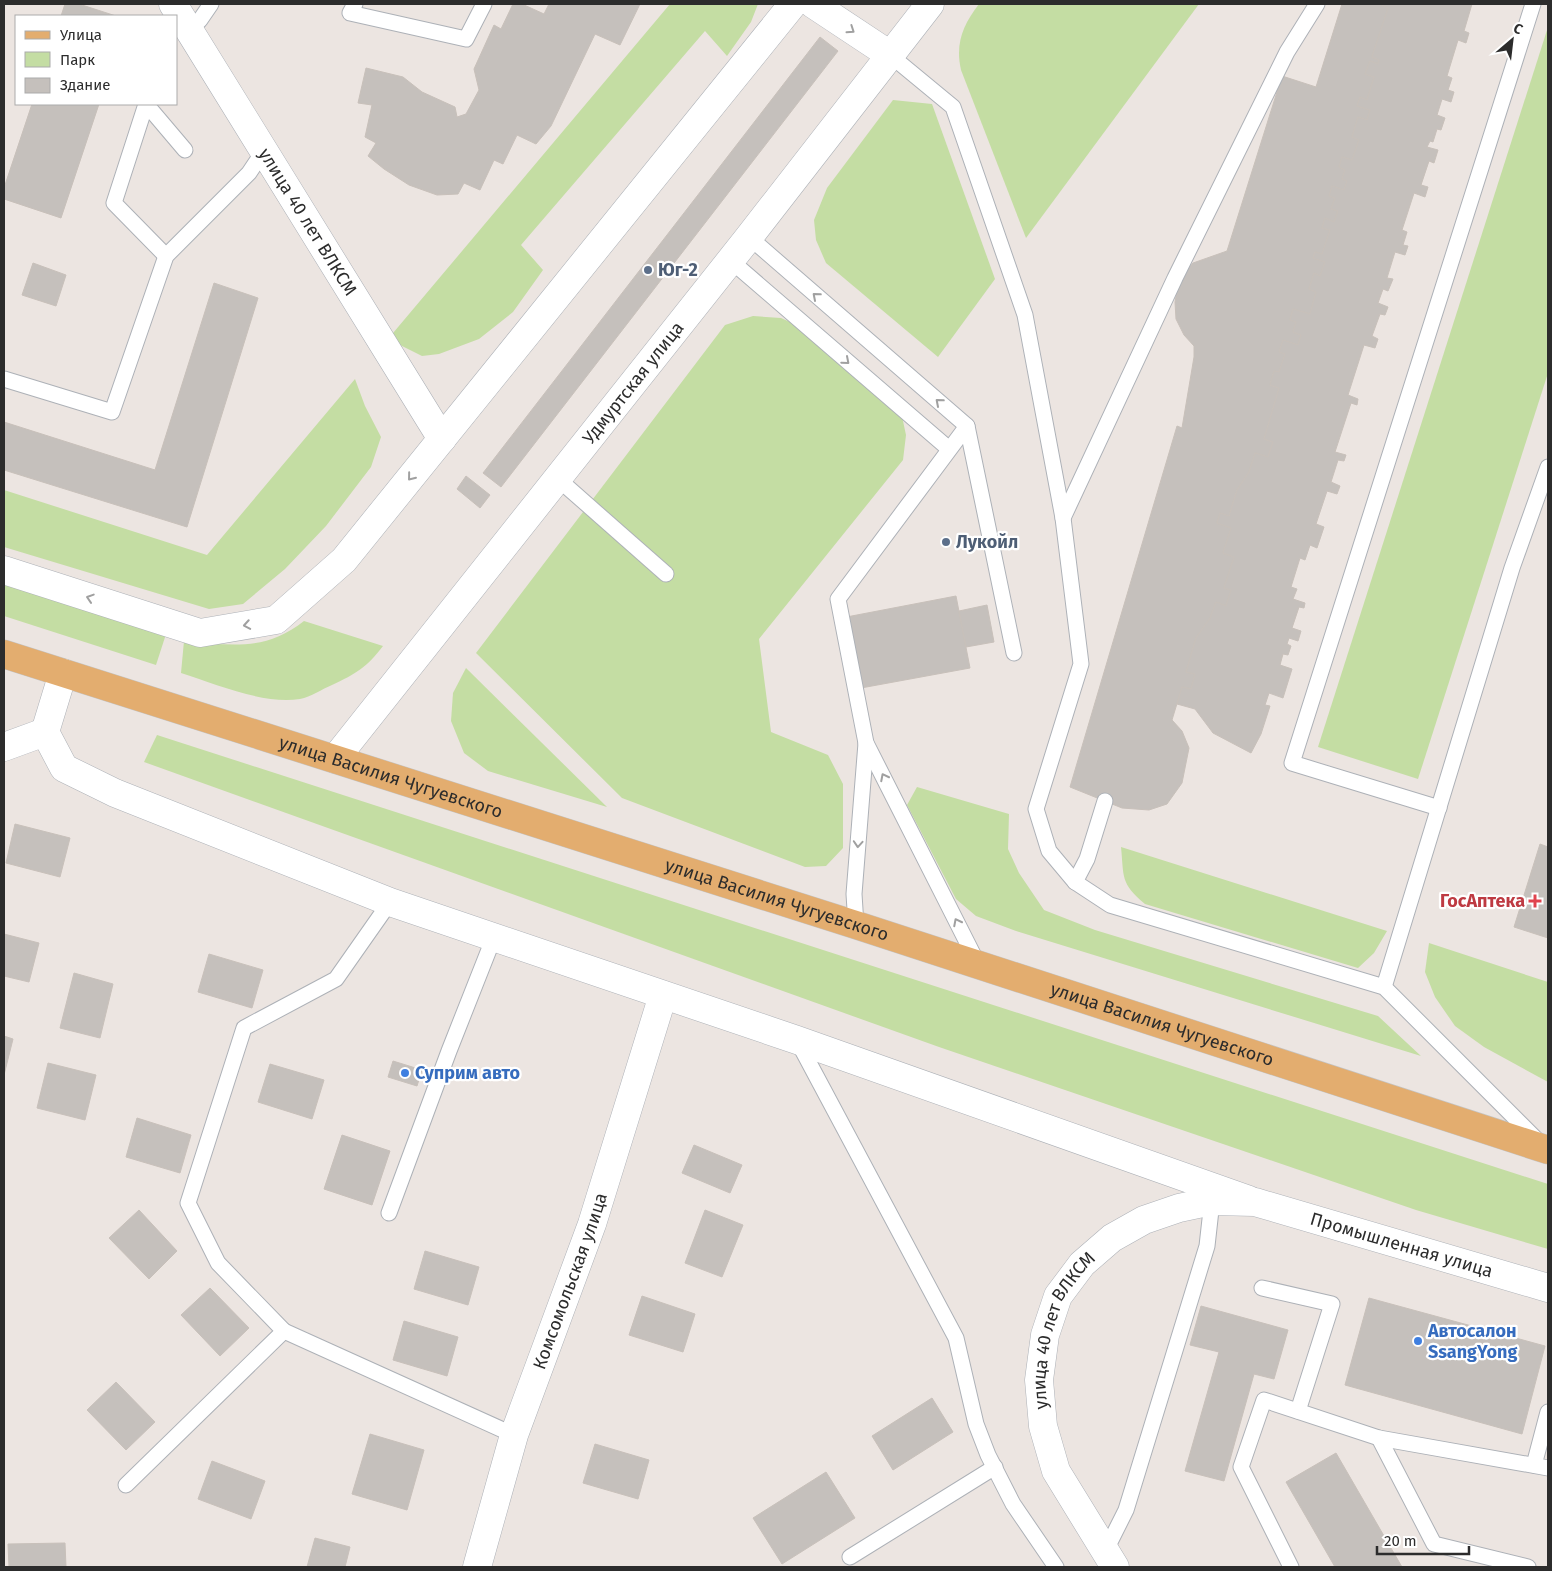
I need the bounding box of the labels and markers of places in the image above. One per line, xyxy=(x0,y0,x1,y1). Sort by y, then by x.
place label: Юг-2 xyxy=(658,259,698,281)
marker: Юг-2 xyxy=(642,264,654,276)
place label: Лукойл xyxy=(956,531,1018,553)
marker: Лукойл xyxy=(940,536,952,548)
place label: ГосАптека xyxy=(1440,890,1525,912)
marker: ГосАптека xyxy=(1529,895,1541,907)
place label: Суприм авто xyxy=(415,1062,520,1084)
marker: Суприм авто xyxy=(399,1067,411,1079)
place label: Автосалон SsangYong xyxy=(1427,1320,1517,1363)
marker: Автосалон SsangYong xyxy=(1412,1335,1424,1347)

